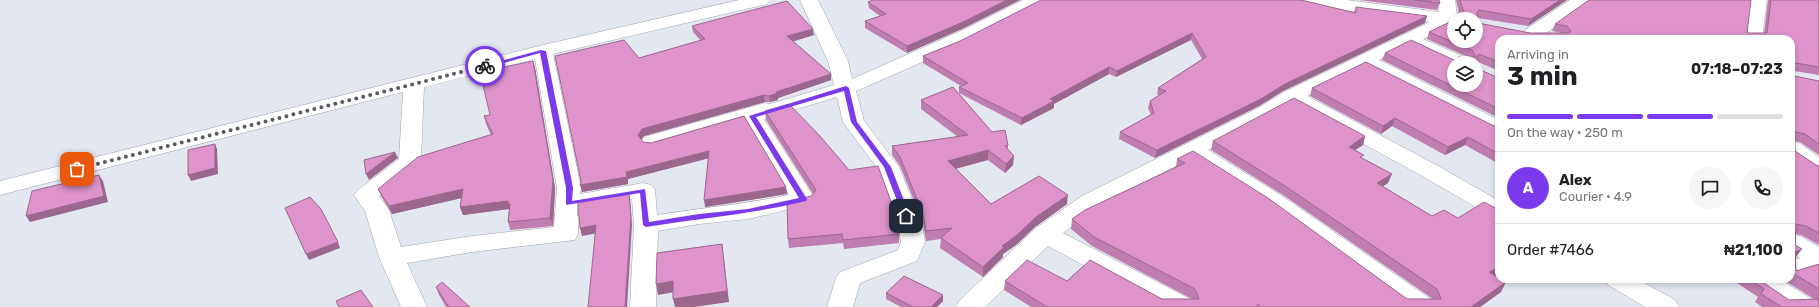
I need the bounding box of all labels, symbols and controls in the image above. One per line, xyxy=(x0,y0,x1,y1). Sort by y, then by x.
map controls xyxy=(1447,12,1483,92)
button: locate xyxy=(1447,12,1483,48)
courier xyxy=(465,46,505,86)
text: Arriving in xyxy=(1507,47,1569,62)
icon: bike xyxy=(474,55,496,77)
button: layers xyxy=(1447,56,1483,92)
text: 07:18–07:23 xyxy=(1691,60,1783,78)
text: 3 min xyxy=(1507,61,1578,92)
text: On the way · 250 m xyxy=(1507,125,1623,140)
pin xyxy=(60,152,94,186)
icon: bag xyxy=(66,158,88,180)
button: chat xyxy=(1689,167,1731,209)
button: phone xyxy=(1741,167,1783,209)
text: Alex xyxy=(1559,171,1592,189)
text: A xyxy=(1523,179,1533,197)
text: Courier · 4.9 xyxy=(1559,189,1632,204)
pin xyxy=(889,199,923,233)
icon: home xyxy=(895,205,917,227)
text: Order #7466 xyxy=(1507,241,1594,259)
text: ₦21,100 xyxy=(1724,241,1783,259)

